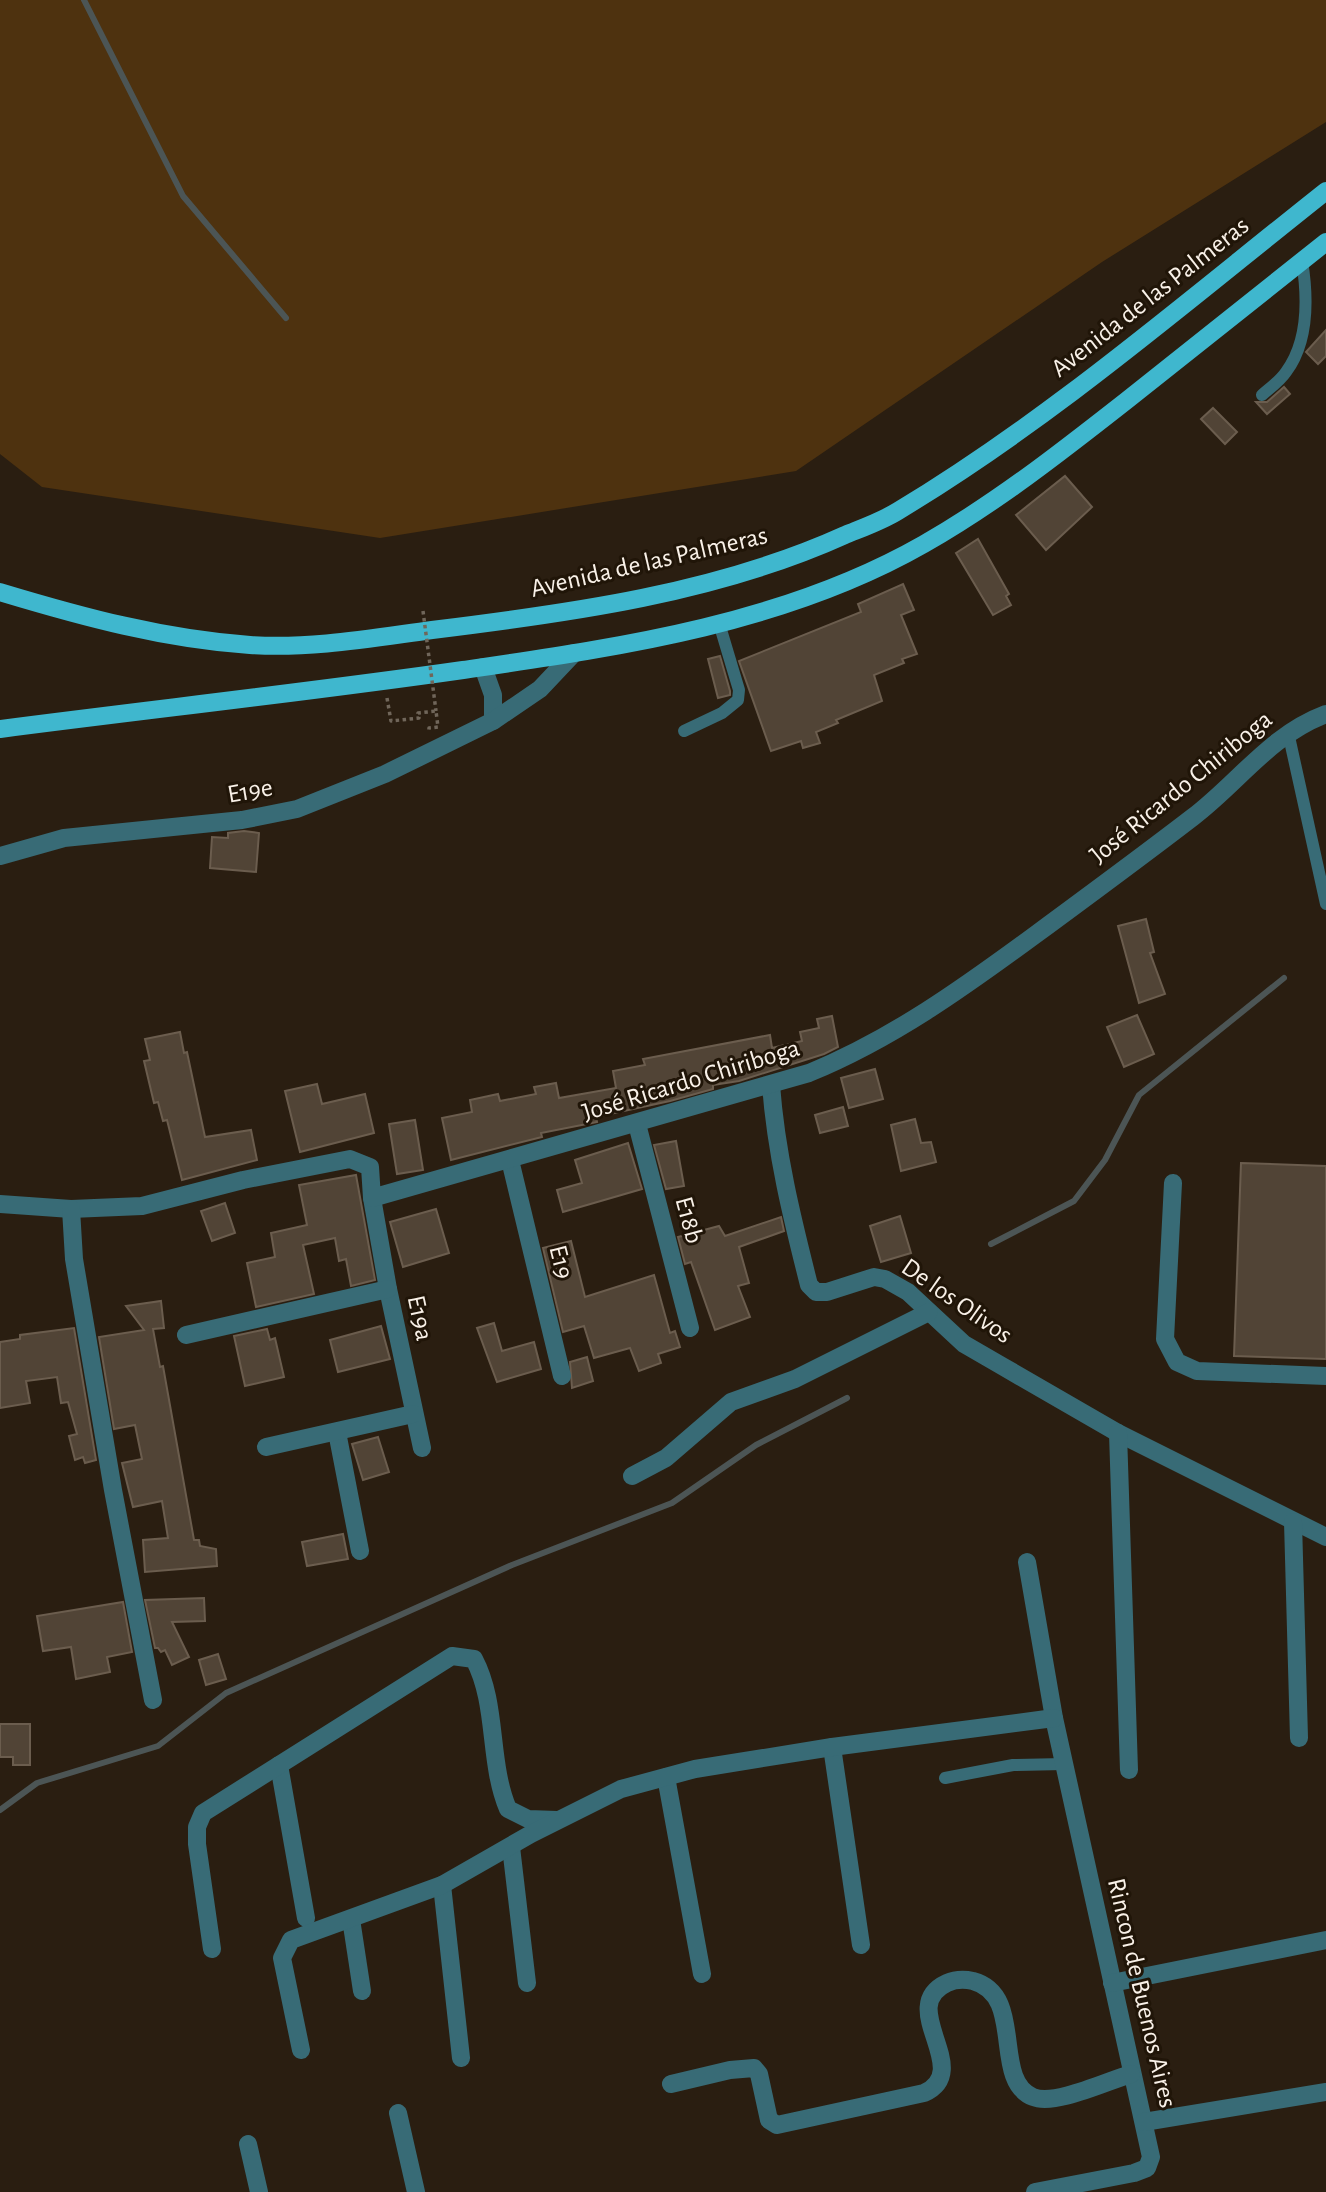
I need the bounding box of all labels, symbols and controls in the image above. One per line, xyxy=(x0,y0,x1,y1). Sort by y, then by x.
street label: Avenida de las Palmeras xyxy=(1046,212,1254,382)
street label: Avenida de las Palmeras xyxy=(528,522,770,602)
street label: José Ricardo Chiriboga xyxy=(1085,706,1277,868)
street label: E19e xyxy=(225,774,275,808)
street label: José Ricardo Chiriboga xyxy=(579,1035,803,1125)
street label: E18b xyxy=(670,1194,708,1246)
street label: E19 xyxy=(544,1243,578,1281)
street label: De los Olivos xyxy=(897,1254,1017,1348)
street label: E19a xyxy=(403,1293,437,1343)
street label: Rincon de Buenos Aires xyxy=(1103,1876,1181,2110)

